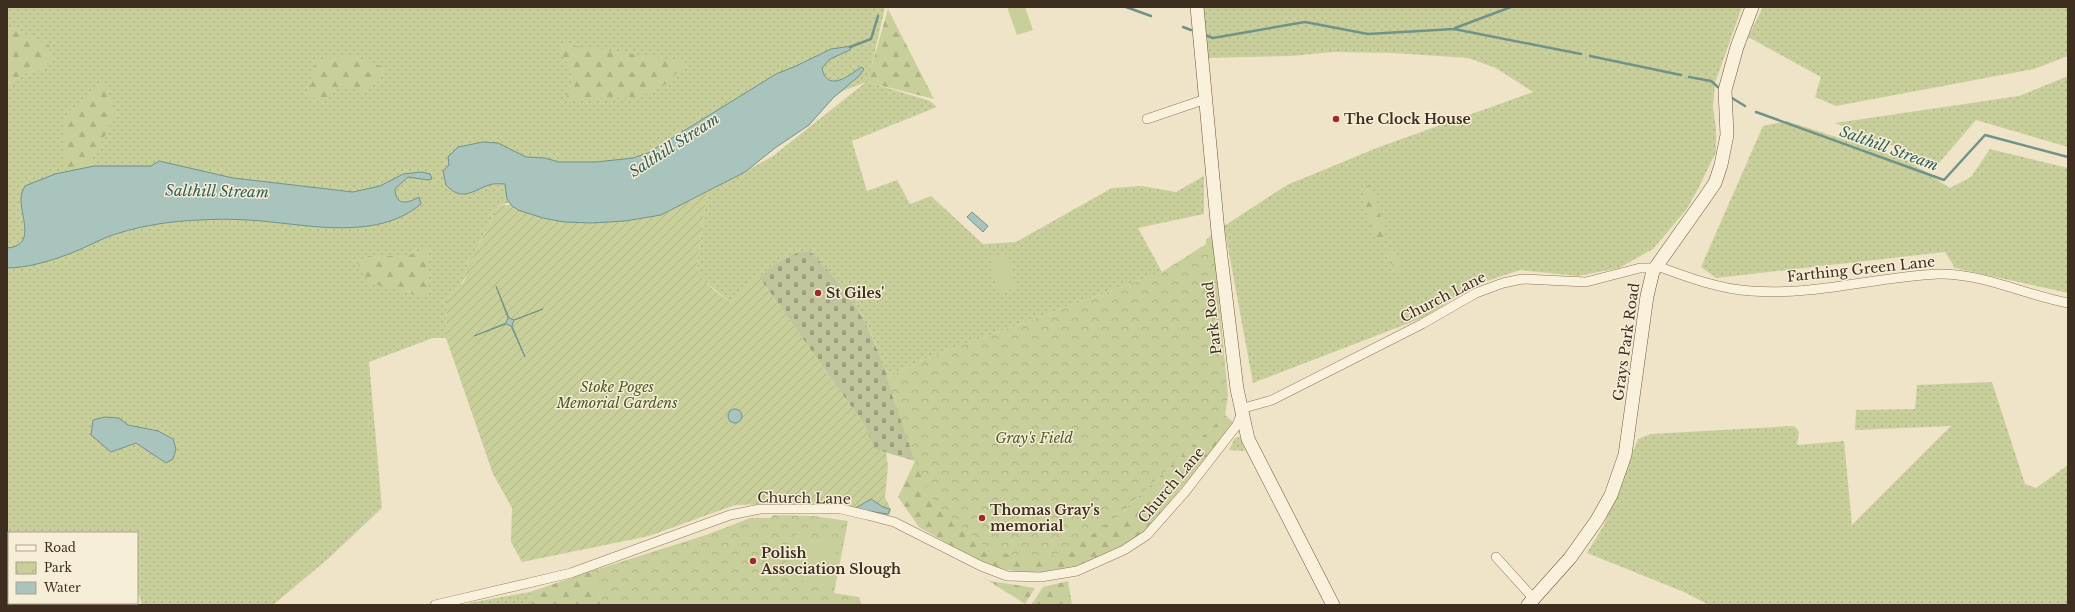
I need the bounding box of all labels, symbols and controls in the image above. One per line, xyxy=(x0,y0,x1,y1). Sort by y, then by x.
water label: Salthill Stream xyxy=(625,109,723,181)
place label: The Clock House xyxy=(1344,110,1471,128)
marker: The Clock House xyxy=(1331,114,1341,124)
water label: Salthill Stream xyxy=(1837,121,1941,175)
water label: Salthill Stream xyxy=(165,181,269,201)
street label: Farthing Green Lane xyxy=(1786,252,1936,286)
street label: Church Lane xyxy=(1397,268,1489,326)
street label: Park Road xyxy=(1199,280,1225,356)
street label: Grays Park Road xyxy=(1609,281,1643,402)
place label: St Giles' xyxy=(826,284,884,302)
marker: St Giles' xyxy=(813,288,823,298)
park label: Stoke Poges Memorial Gardens xyxy=(556,378,677,412)
park label: Gray's Field xyxy=(995,429,1073,447)
street label: Church Lane xyxy=(1134,443,1208,527)
street label: Church Lane xyxy=(757,488,851,508)
place label: Thomas Gray's memorial xyxy=(990,501,1100,535)
marker: Thomas Gray's memorial xyxy=(977,513,987,523)
legend xyxy=(8,532,138,604)
text: Road xyxy=(44,540,76,555)
place label: Polish Association Slough xyxy=(760,544,901,578)
marker: Polish Association Slough xyxy=(748,556,758,566)
text: Park xyxy=(44,560,72,575)
text: Water xyxy=(43,580,81,595)

